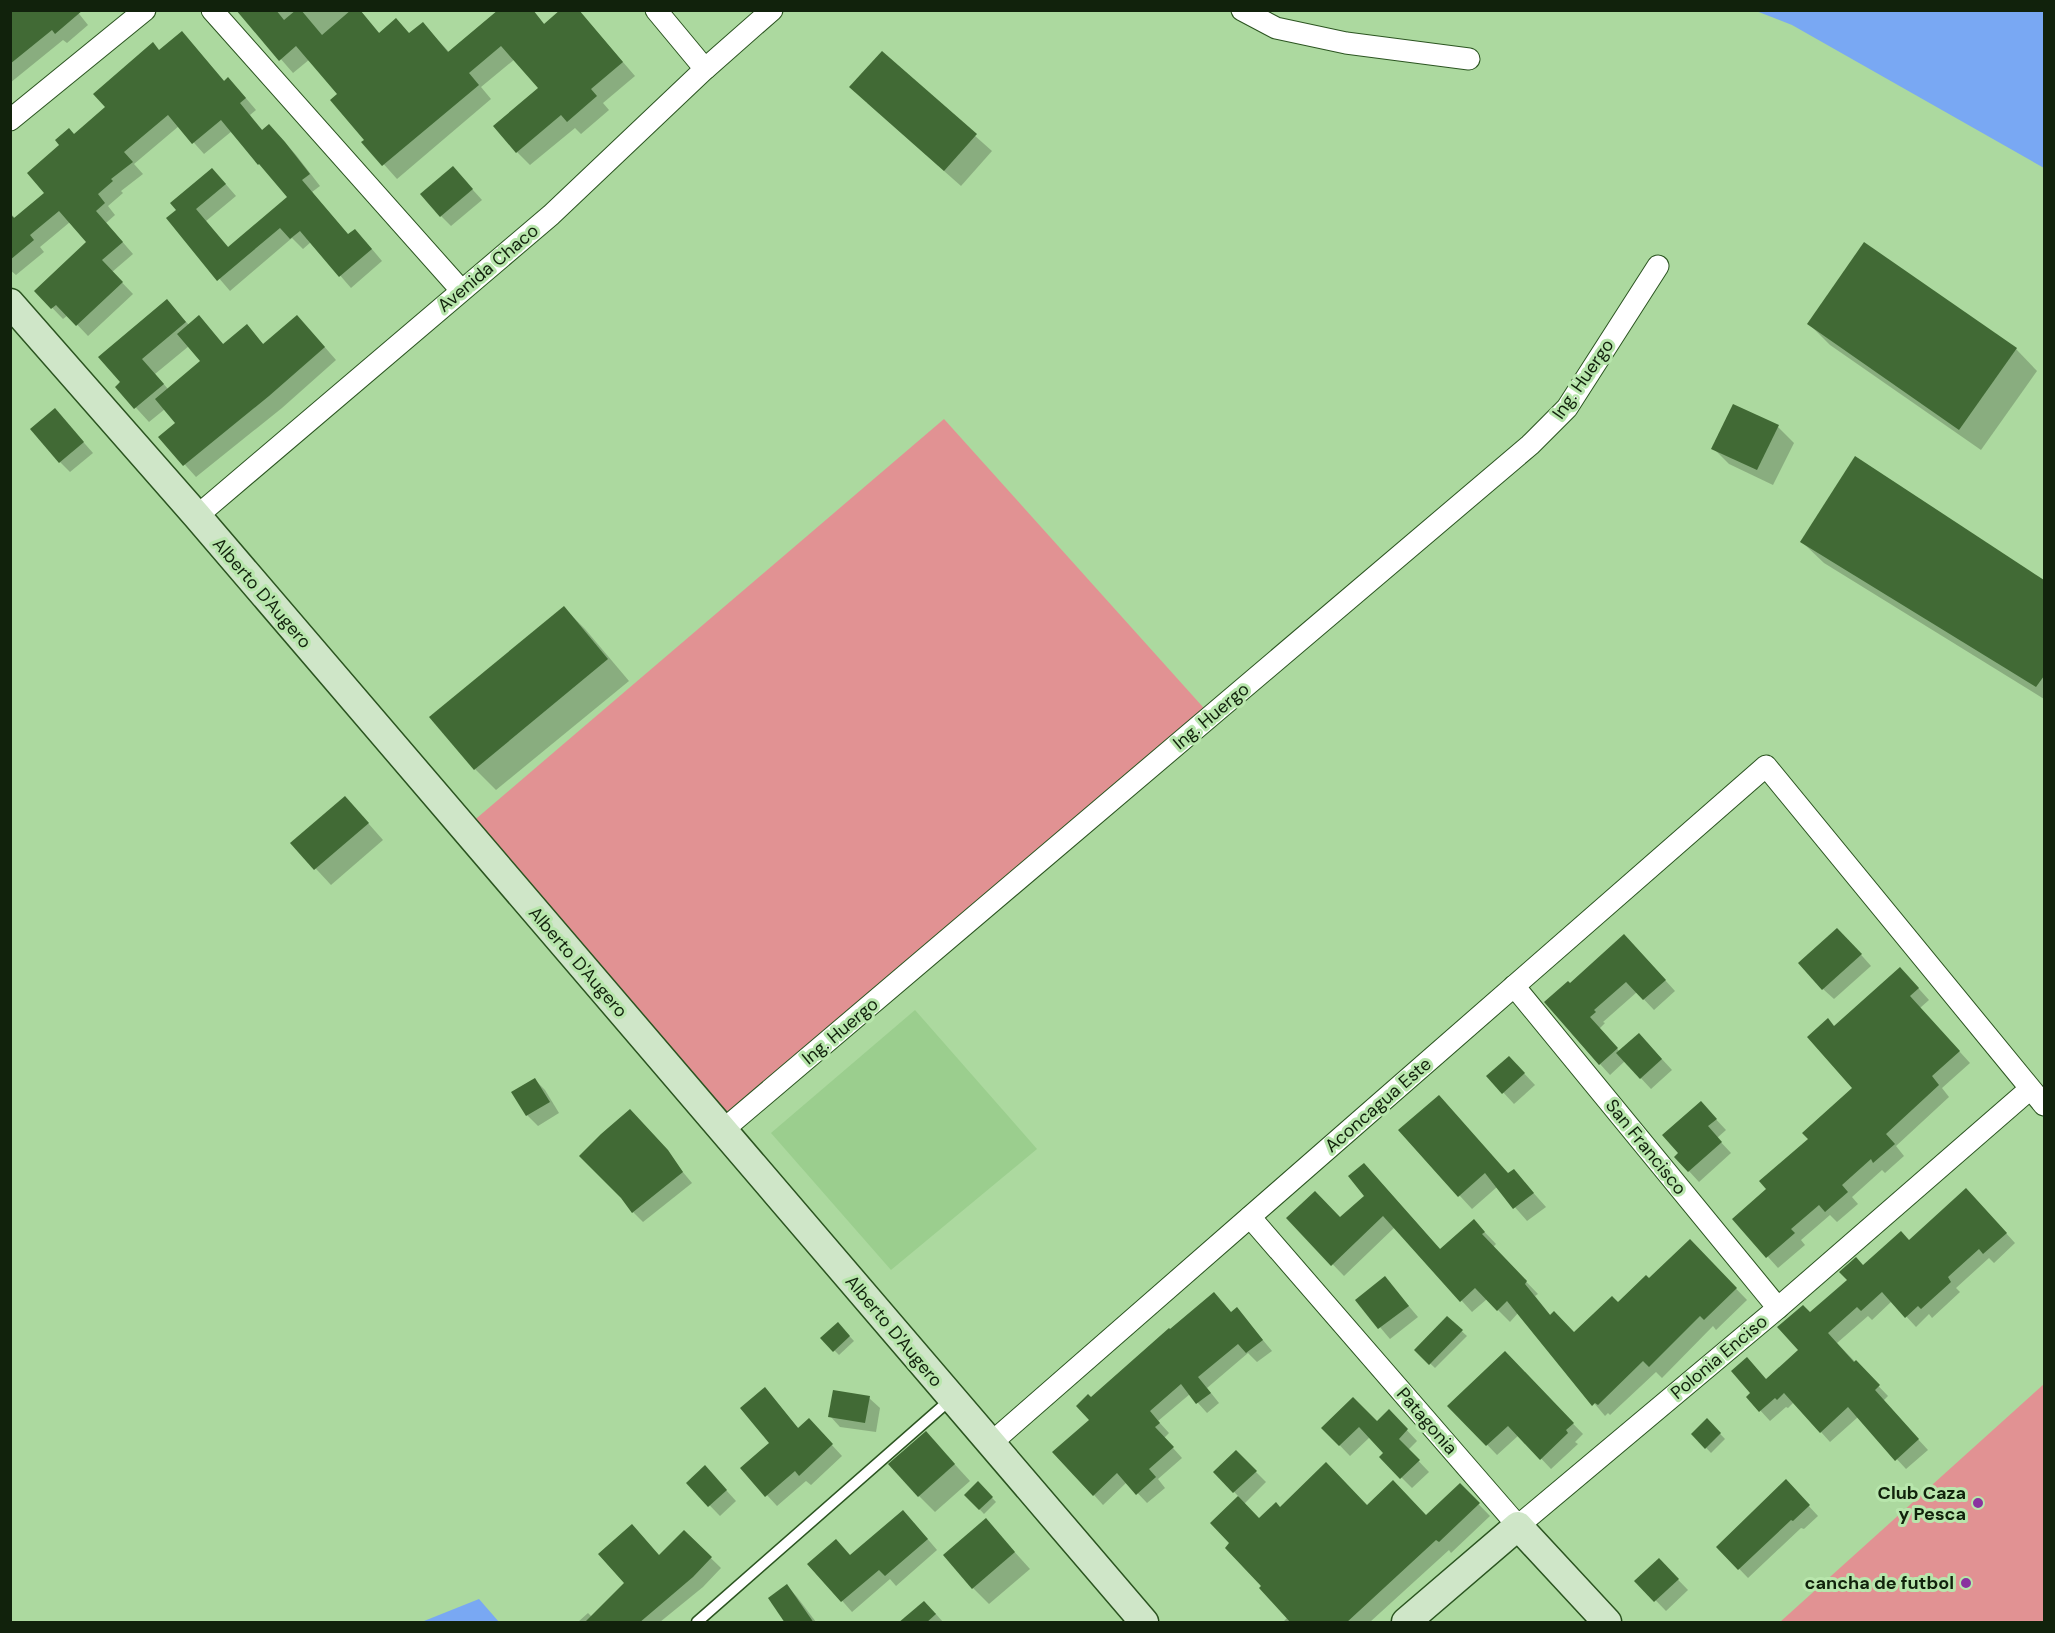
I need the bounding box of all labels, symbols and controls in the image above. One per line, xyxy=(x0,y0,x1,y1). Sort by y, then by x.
street label: Avenida Chaco xyxy=(432,219,544,317)
street label: Ing. Huergo xyxy=(1547,334,1619,424)
street label: Alberto D'Augero xyxy=(207,532,317,654)
street label: Ing. Huergo xyxy=(1168,677,1254,755)
street label: Alberto D'Augero xyxy=(523,901,633,1023)
street label: Ing. Huergo xyxy=(797,992,883,1070)
street label: Aconcagua Este xyxy=(1320,1052,1436,1158)
street label: San Francisco xyxy=(1600,1094,1692,1200)
street label: Alberto D'Augero xyxy=(840,1270,948,1392)
street label: Polonia Enciso xyxy=(1666,1309,1772,1405)
street label: Patagonia xyxy=(1391,1382,1463,1460)
place label: Club Caza y Pesca xyxy=(1878,1481,1966,1526)
marker: Club Caza y Pesca xyxy=(1971,1496,1985,1510)
place label: cancha de futbol xyxy=(1805,1571,1954,1595)
marker: cancha de futbol xyxy=(1959,1576,1973,1590)

